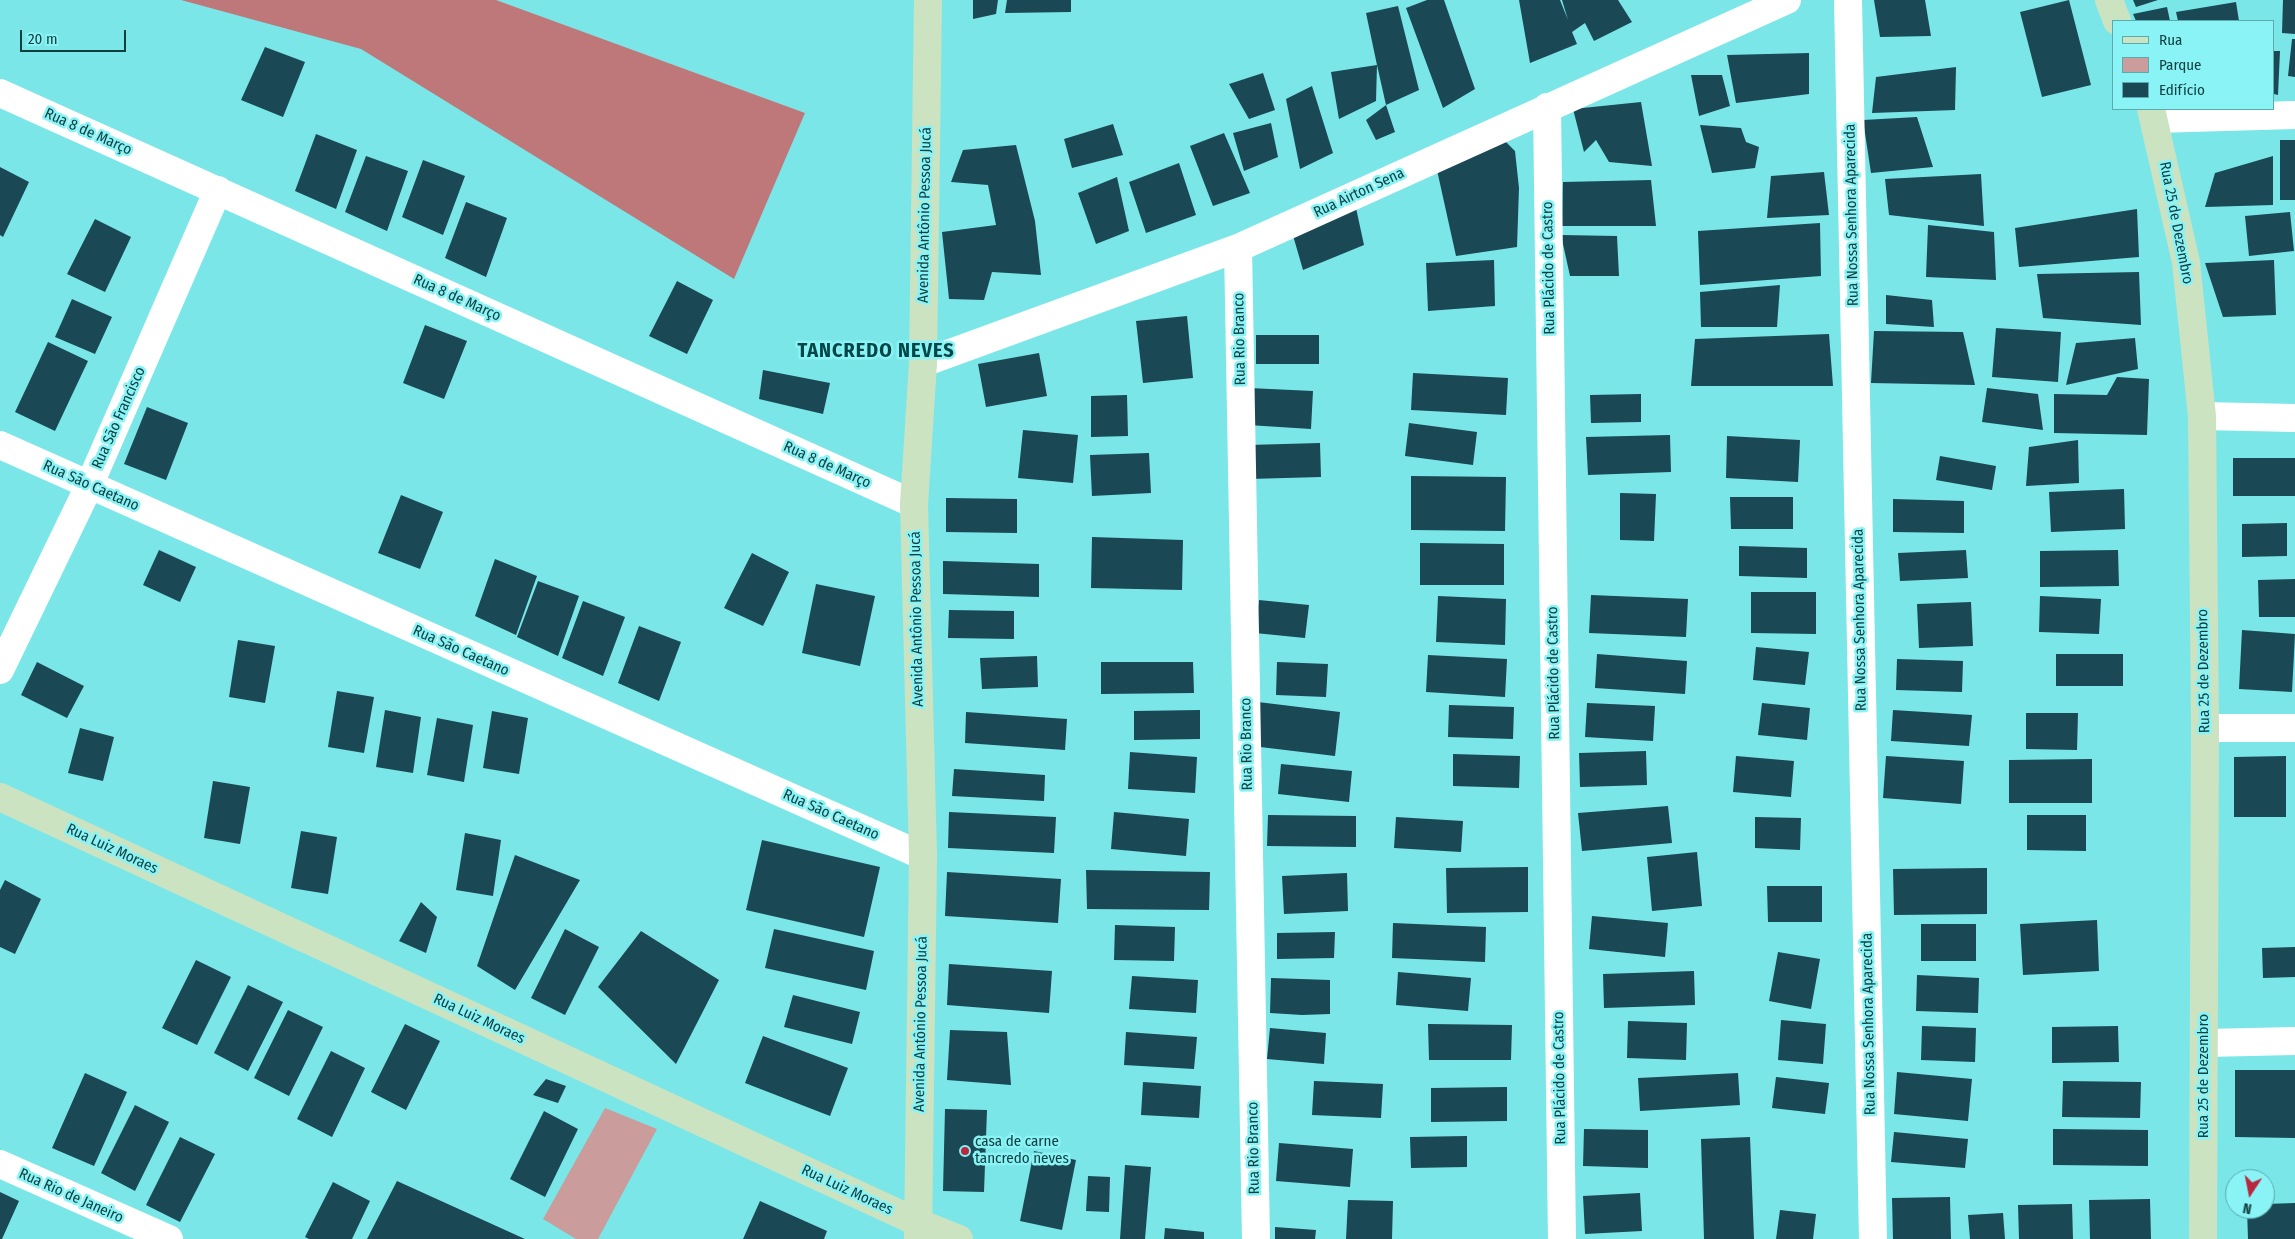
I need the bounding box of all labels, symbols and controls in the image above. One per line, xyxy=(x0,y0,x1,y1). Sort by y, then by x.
scale bar xyxy=(22,20,129,52)
legend xyxy=(2112,20,2275,110)
text: 20 m xyxy=(28,30,58,48)
text: Rua xyxy=(2159,31,2182,49)
text: Parque xyxy=(2159,56,2202,74)
text: Edifício xyxy=(2159,81,2205,99)
street label: Rua 8 de Março xyxy=(42,105,134,159)
street label: Rua Nossa Senhora Aparecida xyxy=(1841,124,1863,306)
street label: Avenida Antônio Pessoa Jucá xyxy=(914,127,936,303)
street label: Rua 25 de Dezembro xyxy=(2155,160,2197,286)
street label: Rua Airton Sena xyxy=(1311,164,1407,222)
street label: Rua Plácido de Castro xyxy=(1539,201,1559,335)
street label: Rua 8 de Março xyxy=(411,271,503,325)
street label: Rua Rio Branco xyxy=(1230,293,1250,385)
district label: TANCREDO NEVES xyxy=(796,339,956,363)
street label: Rua São Francisco xyxy=(88,364,150,472)
street label: Rua 8 de Março xyxy=(781,438,873,492)
street label: Rua São Caetano xyxy=(40,457,142,515)
street label: Rua Nossa Senhora Aparecida xyxy=(1849,529,1871,711)
street label: Avenida Antônio Pessoa Jucá xyxy=(906,531,928,707)
street label: Rua Plácido de Castro xyxy=(1544,606,1564,740)
street label: Rua 25 de Dezembro xyxy=(2194,609,2214,733)
street label: Rua São Caetano xyxy=(410,622,512,680)
street label: Rua Rio Branco xyxy=(1237,698,1257,790)
street label: Rua São Caetano xyxy=(780,786,882,844)
street label: Rua Luiz Moraes xyxy=(63,820,161,878)
street label: Rua Nossa Senhora Aparecida xyxy=(1858,933,1880,1115)
street label: Avenida Antônio Pessoa Jucá xyxy=(910,936,932,1112)
street label: Rua Luiz Moraes xyxy=(430,990,528,1048)
street label: Rua Plácido de Castro xyxy=(1550,1011,1570,1145)
street label: Rua 25 de Dezembro xyxy=(2195,1014,2213,1138)
street label: Rua Rio Branco xyxy=(1244,1102,1264,1194)
place label: casa de carne tancredo neves xyxy=(975,1133,1069,1168)
marker: casa de carne tancredo neves xyxy=(959,1145,971,1157)
street label: Rua Luiz Moraes xyxy=(798,1161,896,1219)
street label: Rua Rio de Janeiro xyxy=(16,1165,126,1227)
north arrow xyxy=(2225,1169,2275,1219)
text: N xyxy=(2242,1199,2253,1217)

